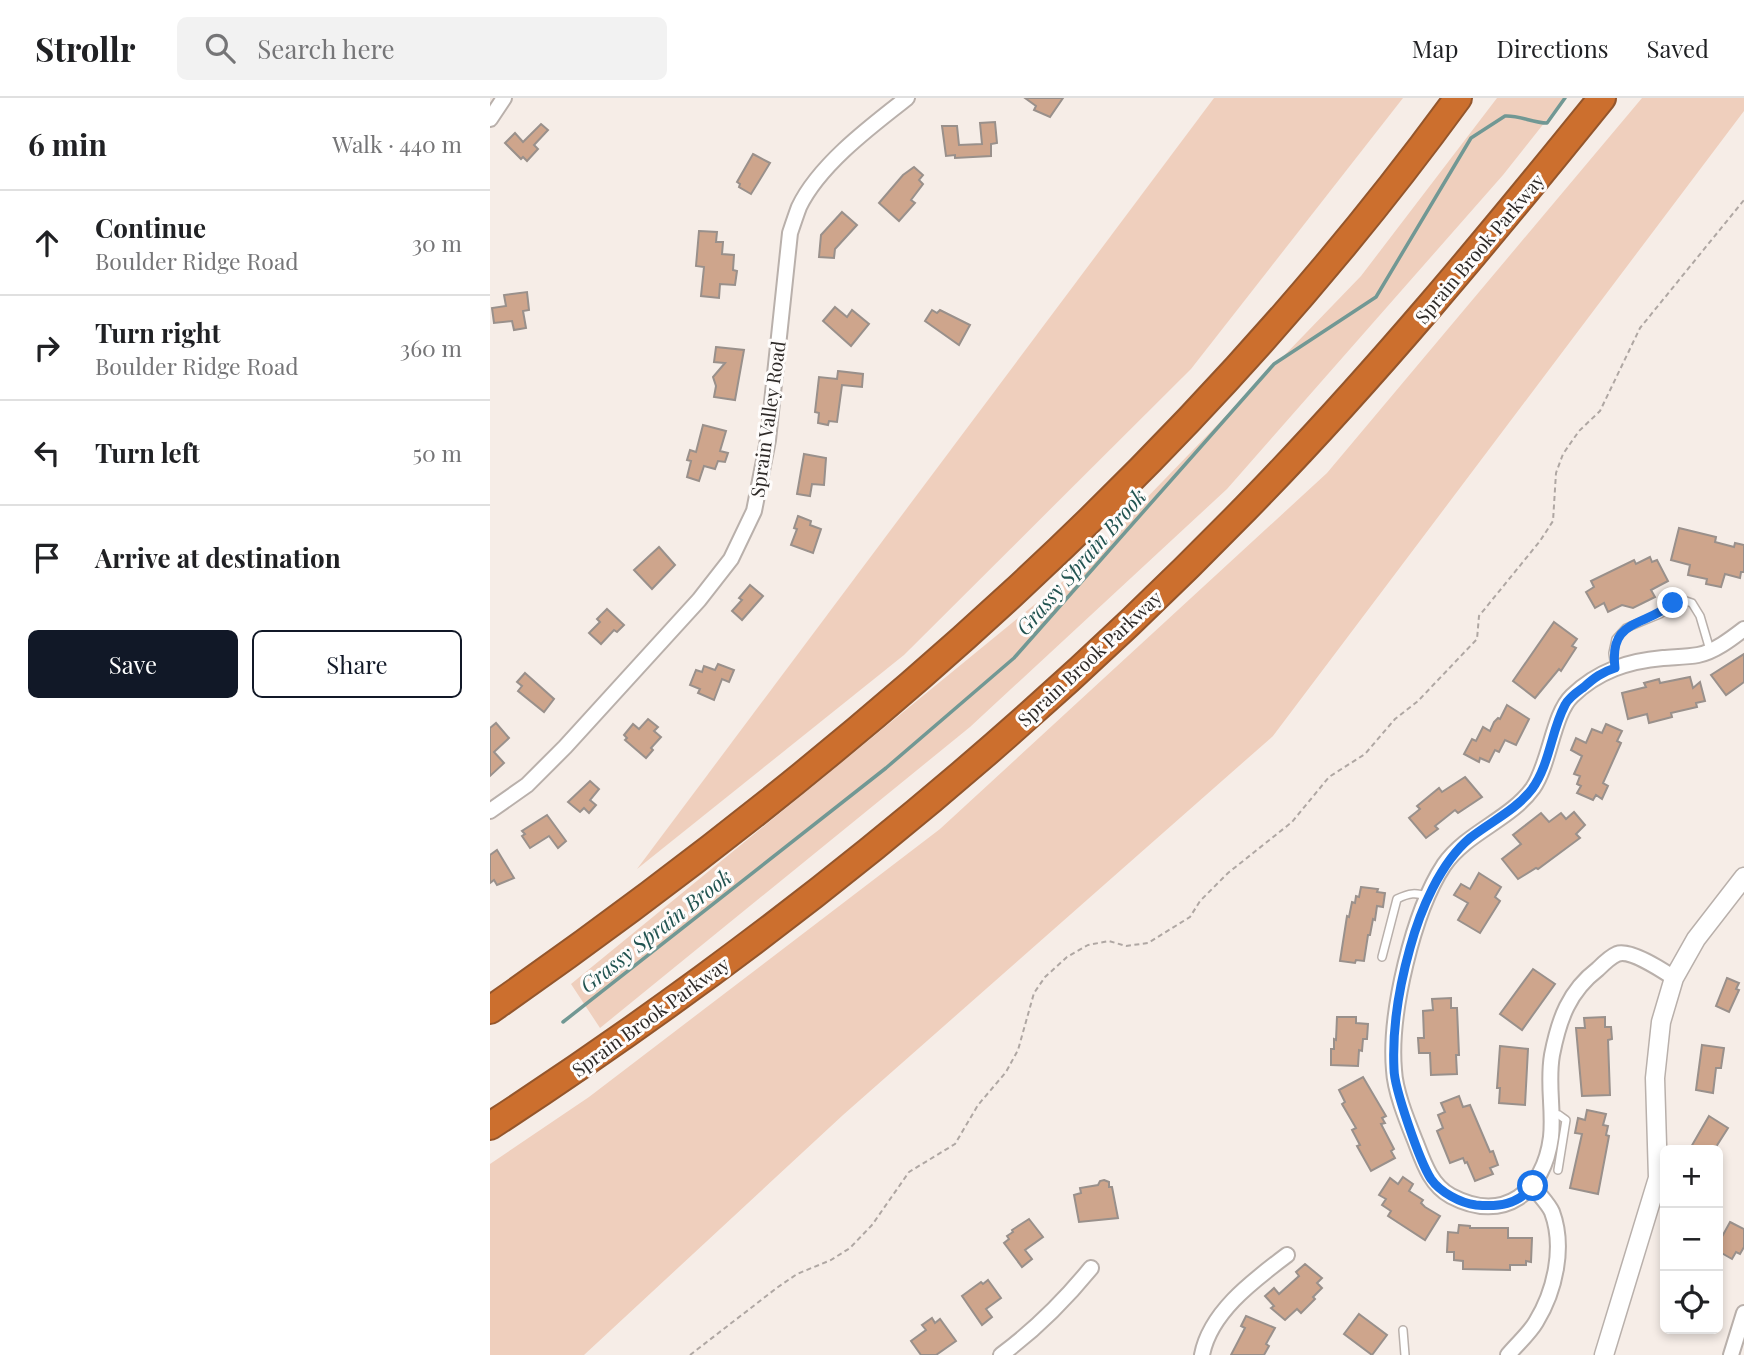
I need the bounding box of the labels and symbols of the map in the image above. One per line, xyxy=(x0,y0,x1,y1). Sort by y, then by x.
street label: Sprain Brook Parkway xyxy=(1408,167,1550,329)
street label: Sprain Valley Road xyxy=(743,339,791,499)
water label: Grassy Sprain Brook xyxy=(1009,482,1151,640)
street label: Sprain Brook Parkway xyxy=(1011,584,1167,732)
route end xyxy=(1657,587,1688,618)
water label: Grassy Sprain Brook xyxy=(573,862,737,998)
street label: Sprain Brook Parkway xyxy=(566,950,734,1082)
route start xyxy=(1517,1170,1548,1201)

